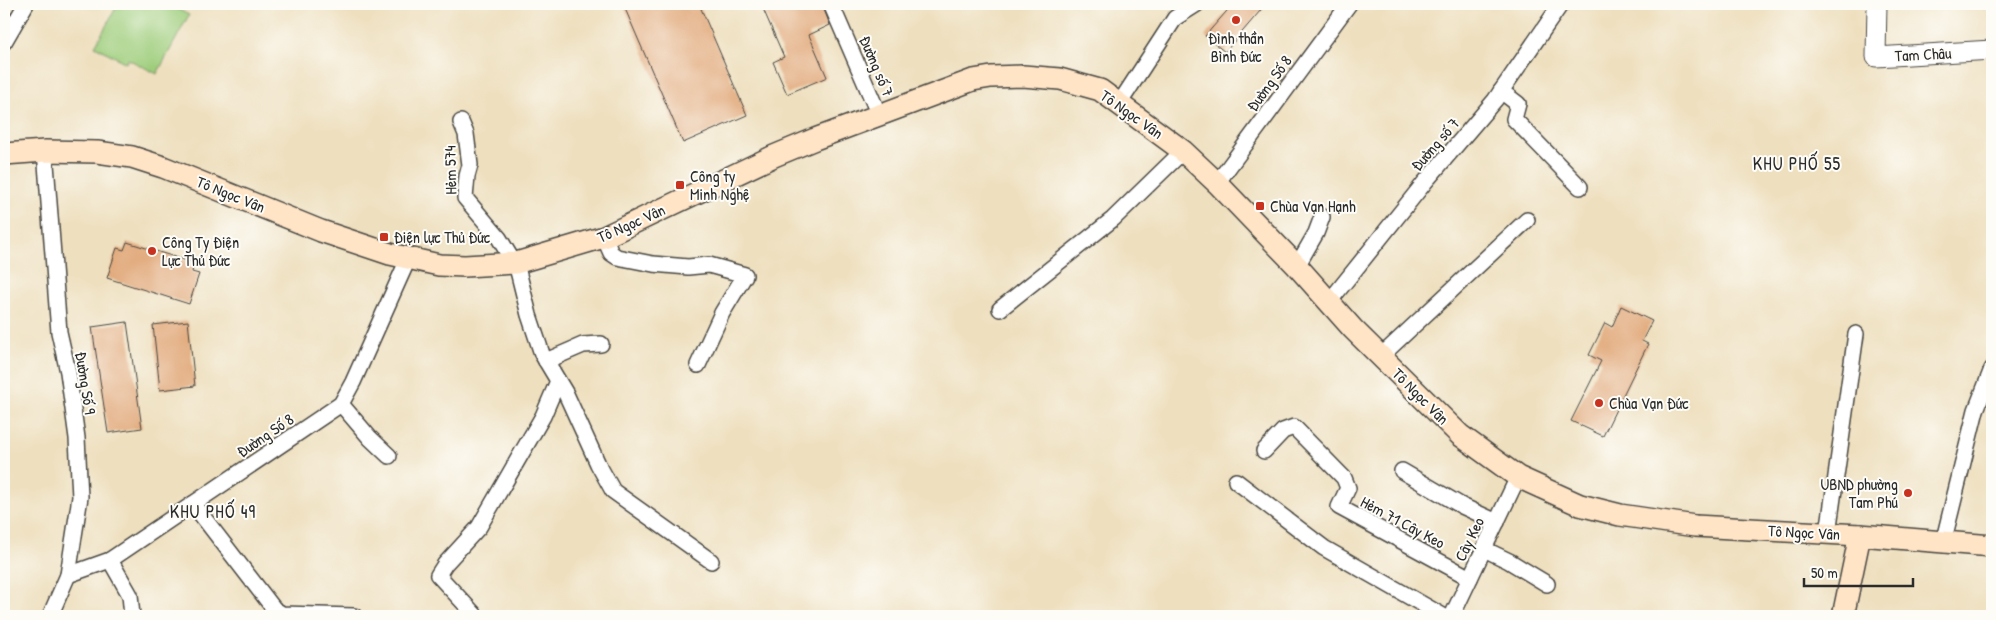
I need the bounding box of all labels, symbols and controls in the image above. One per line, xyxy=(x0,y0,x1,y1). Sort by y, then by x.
marker: Đình thần Bình Đức xyxy=(1230,14,1242,26)
place label: Đình thần Bình Đức xyxy=(1208,27,1264,67)
street label: Đường số 7 xyxy=(854,32,900,100)
street label: Tam Châu xyxy=(1894,42,1952,66)
street label: Đường Số 8 xyxy=(1241,51,1297,115)
street label: Tô Ngọc Vân xyxy=(1096,84,1168,144)
street label: Đường số 7 xyxy=(1406,113,1464,175)
street label: Hẻm 574 xyxy=(439,145,461,195)
district label: KHU PHỐ 55 xyxy=(1753,151,1841,176)
place label: Công ty Minh Nghệ xyxy=(690,165,750,205)
street label: Tô Ngọc Vân xyxy=(193,170,269,218)
marker: Công ty Minh Nghệ xyxy=(674,179,686,191)
place label: Chùa Vạn Hạnh xyxy=(1270,195,1356,217)
street label: Tô Ngọc Vân xyxy=(594,198,668,248)
marker: Chùa Vạn Hạnh xyxy=(1254,200,1266,212)
place label: Điện lực Thủ Đức xyxy=(394,226,491,248)
place label: Công Ty Điện Lực Thủ Đức xyxy=(162,231,239,271)
marker: Điện lực Thủ Đức xyxy=(378,231,390,243)
marker: Công Ty Điện Lực Thủ Đức xyxy=(146,245,158,257)
street label: Đường Số 9 xyxy=(70,350,102,416)
street label: Tô Ngọc Vân xyxy=(1388,363,1454,429)
place label: Chùa Vạn Đức xyxy=(1609,392,1689,414)
marker: Chùa Vạn Đức xyxy=(1593,397,1605,409)
street label: Đường Số 8 xyxy=(232,408,298,462)
place label: UBND phường Tam Phú xyxy=(1821,473,1899,513)
marker: UBND phường Tam Phú xyxy=(1902,487,1914,499)
street label: Hẻm 71 Cây Keo xyxy=(1357,491,1449,554)
district label: KHU PHỐ 49 xyxy=(170,499,256,524)
street label: Cây Keo xyxy=(1449,513,1489,565)
street label: Tô Ngọc Vân xyxy=(1767,519,1841,545)
scale bar xyxy=(1804,555,1912,587)
text: 50 m xyxy=(1811,562,1838,583)

